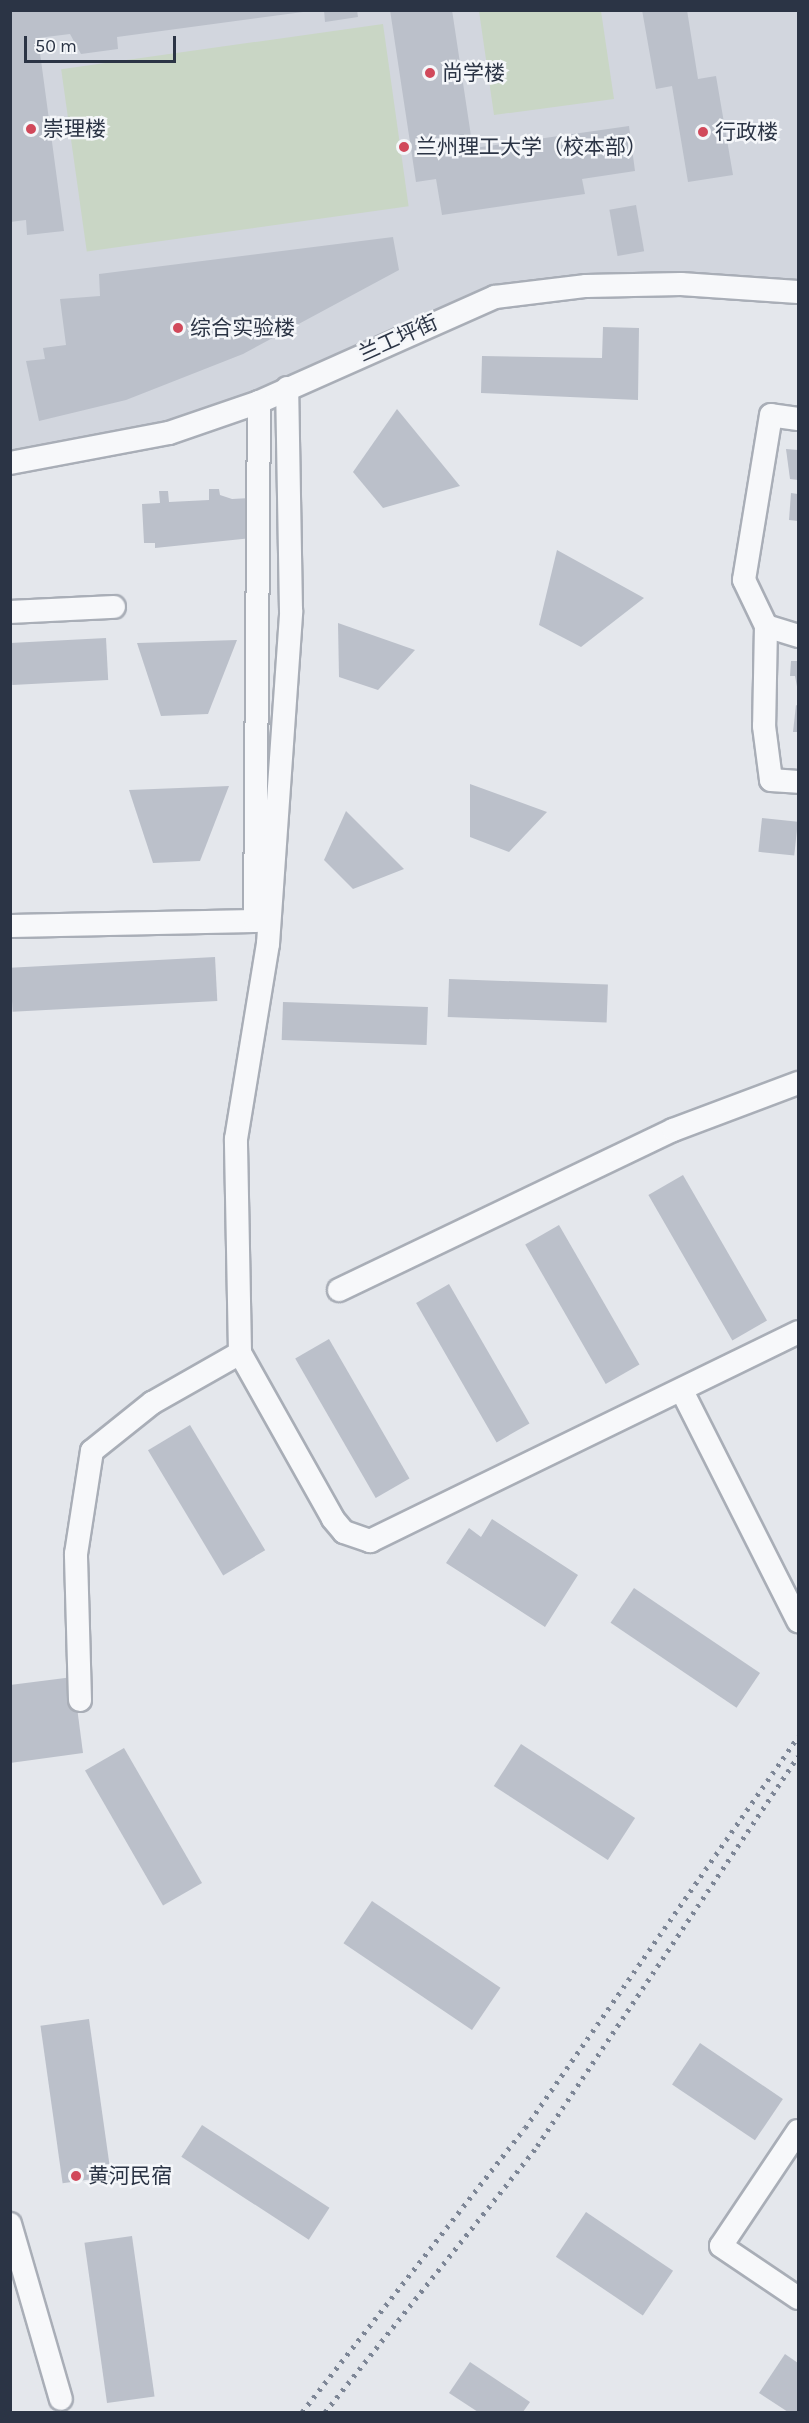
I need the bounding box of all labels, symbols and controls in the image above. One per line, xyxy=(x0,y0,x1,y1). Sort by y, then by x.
scale bar xyxy=(27,24,178,62)
text: 50 m xyxy=(35,35,77,57)
place label: 尚学楼 xyxy=(442,60,505,86)
marker: 尚学楼 xyxy=(423,66,437,80)
place label: 崇理楼 xyxy=(43,116,106,142)
place label: 行政楼 xyxy=(715,119,778,145)
marker: 崇理楼 xyxy=(24,122,38,136)
marker: 行政楼 xyxy=(696,125,710,139)
place label: 兰州理工大学（校本部） xyxy=(416,134,647,160)
marker: 兰州理工大学（校本部） xyxy=(397,140,411,154)
street label: 兰工坪街 xyxy=(355,309,441,367)
place label: 综合实验楼 xyxy=(190,315,295,341)
marker: 综合实验楼 xyxy=(171,321,185,335)
place label: 黄河民宿 xyxy=(88,2163,172,2189)
marker: 黄河民宿 xyxy=(69,2169,83,2183)

